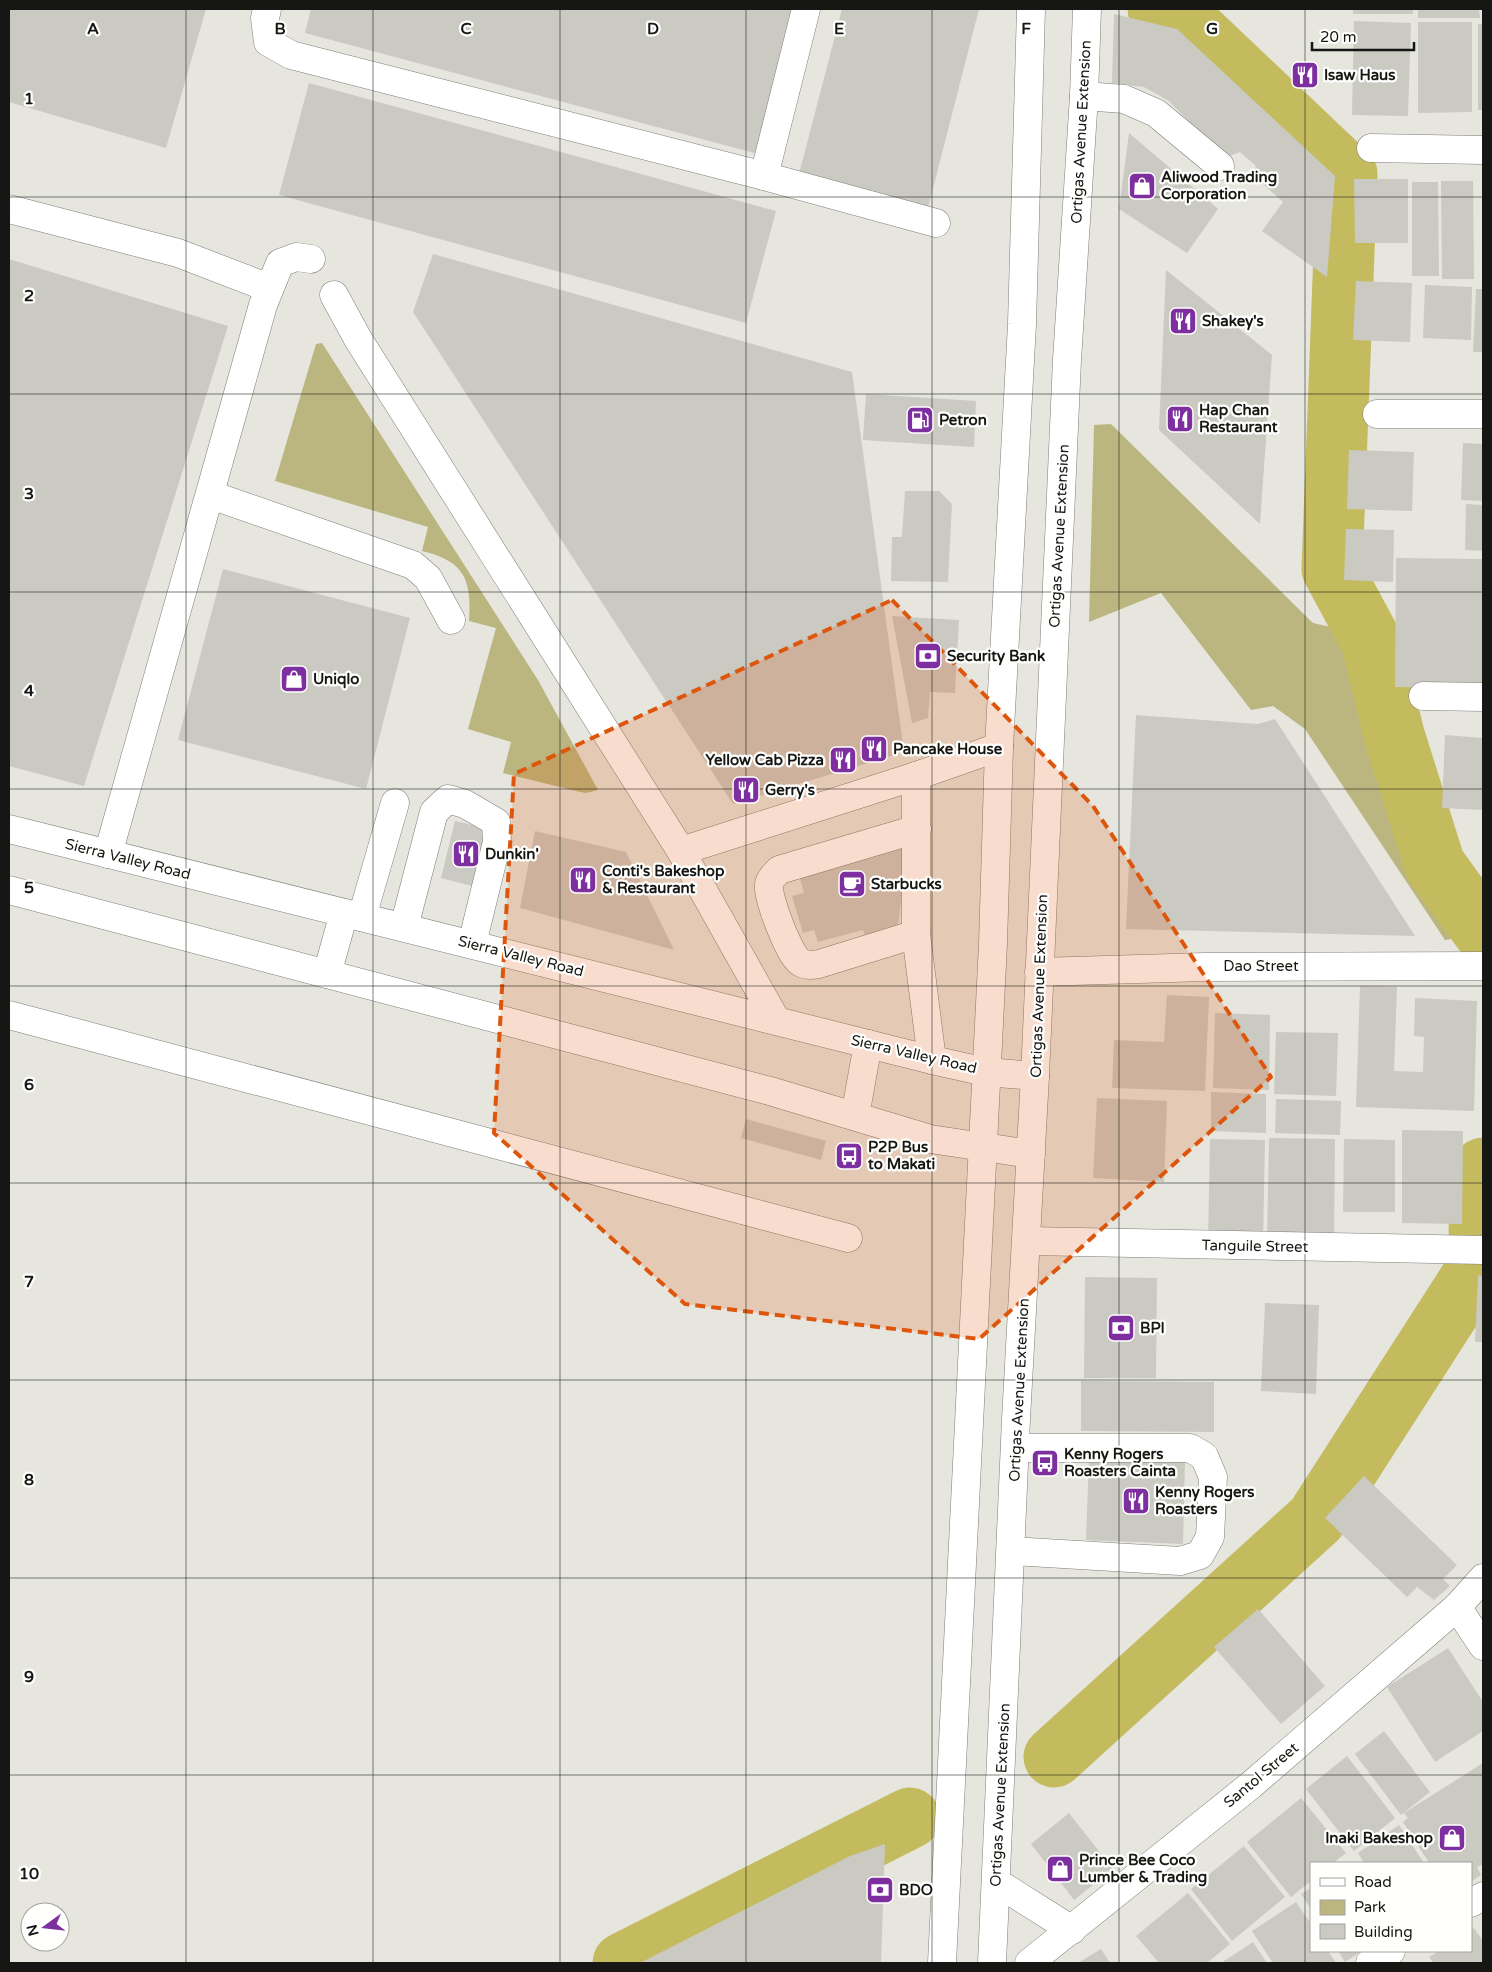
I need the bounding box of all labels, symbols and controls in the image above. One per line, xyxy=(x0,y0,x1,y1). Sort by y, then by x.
text: A xyxy=(87,19,99,39)
text: B xyxy=(274,19,286,39)
text: C xyxy=(460,19,472,39)
text: D xyxy=(647,19,659,39)
text: E xyxy=(834,19,844,39)
text: F xyxy=(1021,19,1031,39)
text: G xyxy=(1206,19,1218,39)
scale bar xyxy=(1312,20,1414,52)
text: 20 m xyxy=(1320,28,1357,46)
street label: Ortigas Avenue Extension xyxy=(1067,40,1095,224)
restaurant icon: Isaw Haus xyxy=(1290,60,1320,90)
place label: Isaw Haus xyxy=(1324,66,1395,84)
text: 1 xyxy=(24,89,34,109)
place label: Aliwood Trading Corporation xyxy=(1161,168,1277,204)
shop icon: Aliwood Trading Corporation xyxy=(1127,171,1157,201)
text: 2 xyxy=(24,286,34,306)
restaurant icon: Shakey's xyxy=(1168,306,1198,336)
place label: Shakey's xyxy=(1202,312,1264,331)
place label: Hap Chan Restaurant xyxy=(1199,401,1278,436)
restaurant icon: Hap Chan Restaurant xyxy=(1165,404,1195,434)
fuel station icon: Petron xyxy=(905,405,935,435)
place label: Petron xyxy=(939,411,987,429)
street label: Ortigas Avenue Extension xyxy=(1045,444,1073,628)
text: 3 xyxy=(24,484,34,504)
bank icon: Security Bank xyxy=(913,641,943,671)
place label: Security Bank xyxy=(947,647,1045,666)
shop icon: Uniqlo xyxy=(279,664,309,694)
place label: Uniqlo xyxy=(313,670,359,689)
text: 4 xyxy=(24,681,34,701)
restaurant icon: Pancake House xyxy=(859,734,889,764)
place label: Pancake House xyxy=(893,740,1003,758)
restaurant icon: Yellow Cab Pizza xyxy=(828,745,858,775)
place label: Yellow Cab Pizza xyxy=(705,751,824,769)
restaurant icon: Gerry's xyxy=(731,775,761,805)
place label: Gerry's xyxy=(765,781,815,800)
street label: Sierra Valley Road xyxy=(63,835,193,883)
restaurant icon: Dunkin' xyxy=(451,839,481,869)
place label: Dunkin' xyxy=(485,845,539,863)
place label: Conti's Bakeshop & Restaurant xyxy=(602,862,725,897)
restaurant icon: Conti's Bakeshop & Restaurant xyxy=(568,865,598,895)
cafe icon: Starbucks xyxy=(837,869,867,899)
place label: Starbucks xyxy=(871,875,942,893)
text: 5 xyxy=(24,878,34,898)
street label: Ortigas Avenue Extension xyxy=(1027,894,1051,1078)
street label: Sierra Valley Road xyxy=(456,932,586,980)
street label: Dao Street xyxy=(1223,957,1299,975)
street label: Sierra Valley Road xyxy=(849,1031,979,1077)
text: 6 xyxy=(24,1075,34,1095)
place label: P2P Bus to Makati xyxy=(867,1138,935,1173)
bus stop icon: P2P Bus to Makati xyxy=(834,1141,864,1171)
street label: Tanguile Street xyxy=(1201,1236,1309,1256)
text: 7 xyxy=(24,1272,34,1292)
street label: Ortigas Avenue Extension xyxy=(1005,1298,1033,1482)
bank icon: BPI xyxy=(1106,1313,1136,1343)
place label: BPI xyxy=(1140,1319,1165,1337)
place label: Kenny Rogers Roasters Cainta xyxy=(1064,1445,1176,1480)
bus stop icon: Kenny Rogers Roasters Cainta xyxy=(1030,1448,1060,1478)
text: 8 xyxy=(24,1470,34,1490)
place label: Kenny Rogers Roasters xyxy=(1155,1483,1254,1518)
restaurant icon: Kenny Rogers Roasters xyxy=(1121,1486,1151,1516)
text: 9 xyxy=(24,1667,34,1687)
street label: Ortigas Avenue Extension xyxy=(986,1703,1014,1887)
street label: Santol Street xyxy=(1220,1738,1302,1811)
shop icon: Inaki Bakeshop xyxy=(1437,1823,1467,1853)
place label: Inaki Bakeshop xyxy=(1325,1829,1434,1848)
place label: Prince Bee Coco Lumber & Trading xyxy=(1079,1851,1207,1887)
shop icon: Prince Bee Coco Lumber & Trading xyxy=(1045,1854,1075,1884)
legend xyxy=(1310,1862,1472,1952)
text: 10 xyxy=(19,1864,39,1884)
text: Road xyxy=(1354,1873,1392,1891)
bank icon: BDO xyxy=(865,1875,895,1905)
place label: BDO xyxy=(899,1881,933,1899)
text: Park xyxy=(1354,1898,1386,1916)
north arrow xyxy=(20,1902,70,1952)
text: N xyxy=(23,1923,43,1938)
text: Building xyxy=(1354,1923,1413,1941)

